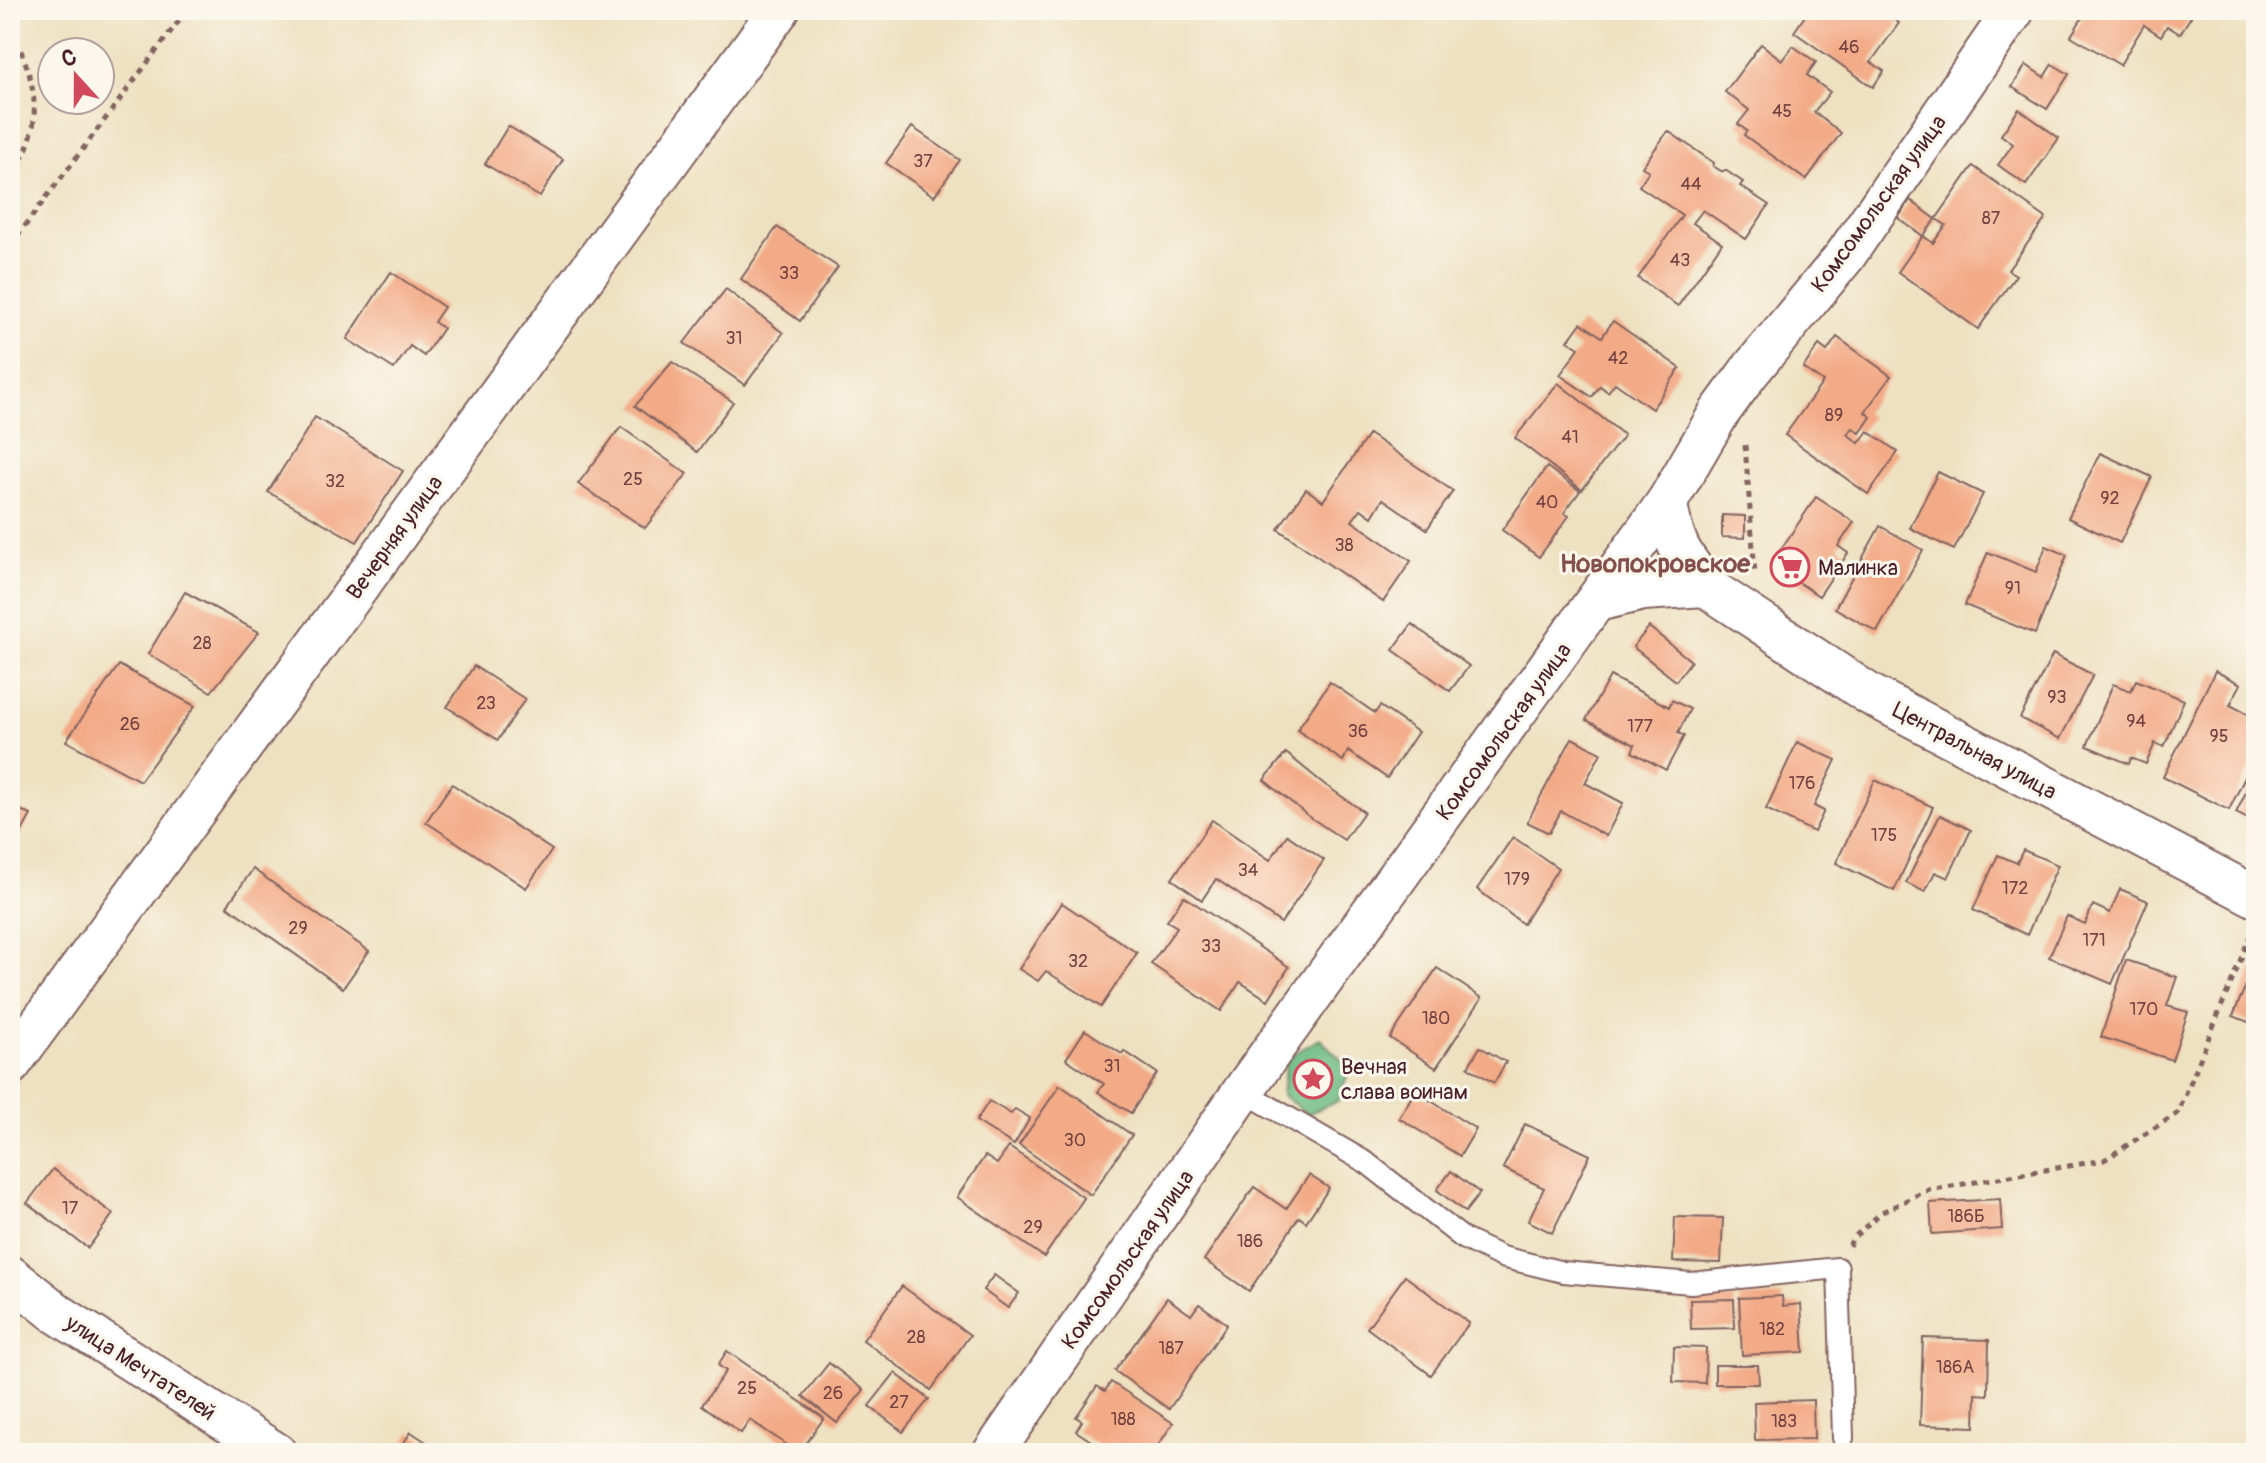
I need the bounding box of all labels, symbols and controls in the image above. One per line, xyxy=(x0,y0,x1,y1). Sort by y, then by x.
north arrow xyxy=(36,36,116,116)
house number: 46 xyxy=(1839,36,1859,59)
text: С xyxy=(58,43,81,74)
house number: 45 xyxy=(1772,100,1792,123)
street label: Комсомольская улица xyxy=(1805,109,1953,298)
house number: 37 xyxy=(913,150,933,173)
house number: 44 xyxy=(1681,173,1702,196)
house number: 87 xyxy=(1982,207,2001,230)
house number: 43 xyxy=(1670,249,1690,272)
house number: 33 xyxy=(779,262,799,285)
house number: 31 xyxy=(725,327,743,350)
house number: 42 xyxy=(1608,347,1628,370)
house number: 89 xyxy=(1825,404,1843,427)
house number: 41 xyxy=(1561,426,1579,449)
house number: 25 xyxy=(623,468,643,491)
house number: 32 xyxy=(325,470,345,493)
street label: Вечерняя улица xyxy=(340,470,449,605)
house number: 92 xyxy=(2100,487,2120,510)
house number: 40 xyxy=(1536,491,1558,514)
house number: 38 xyxy=(1334,534,1354,557)
supermarket icon: Малинка xyxy=(1769,546,1811,588)
district label: Новопокровское xyxy=(1560,548,1751,580)
place label: Малинка xyxy=(1818,554,1898,582)
house number: 91 xyxy=(2005,577,2021,600)
house number: 28 xyxy=(192,632,212,655)
street label: Комсомольская улица xyxy=(1430,637,1578,826)
house number: 93 xyxy=(2047,686,2067,709)
house number: 23 xyxy=(476,692,496,715)
street label: Центральная улица xyxy=(1888,696,2061,806)
house number: 94 xyxy=(2126,710,2146,733)
house number: 26 xyxy=(120,713,140,736)
house number: 177 xyxy=(1627,715,1654,738)
house number: 36 xyxy=(1348,720,1368,743)
house number: 95 xyxy=(2209,725,2229,748)
house number: 176 xyxy=(1788,772,1816,795)
house number: 175 xyxy=(1871,824,1897,847)
house number: 34 xyxy=(1238,859,1259,882)
house number: 179 xyxy=(1504,868,1530,891)
house number: 172 xyxy=(2002,877,2028,900)
house number: 29 xyxy=(288,917,308,940)
house number: 171 xyxy=(2082,929,2106,952)
house number: 33 xyxy=(1201,935,1221,958)
house number: 32 xyxy=(1068,950,1088,973)
house number: 170 xyxy=(2130,998,2158,1021)
house number: 180 xyxy=(1422,1007,1450,1030)
place label: Вечная слава воинам xyxy=(1341,1053,1468,1106)
house number: 31 xyxy=(1103,1055,1121,1078)
place icon: Вечная слава воинам xyxy=(1292,1058,1334,1100)
house number: 30 xyxy=(1064,1129,1086,1152)
street label: Комсомольская улица xyxy=(1055,1164,1200,1355)
house number: 17 xyxy=(62,1197,79,1220)
house number: 186Б xyxy=(1947,1205,1985,1228)
house number: 29 xyxy=(1023,1216,1043,1239)
house number: 186 xyxy=(1237,1230,1263,1253)
street label: улица Мечтателей xyxy=(59,1308,221,1427)
house number: 182 xyxy=(1759,1318,1785,1341)
house number: 28 xyxy=(906,1326,926,1349)
house number: 187 xyxy=(1158,1337,1184,1360)
house number: 186А xyxy=(1936,1356,1974,1379)
house number: 25 xyxy=(737,1377,757,1400)
house number: 26 xyxy=(823,1382,843,1405)
house number: 27 xyxy=(889,1391,909,1414)
house number: 188 xyxy=(1110,1408,1136,1431)
house number: 183 xyxy=(1771,1410,1797,1433)

